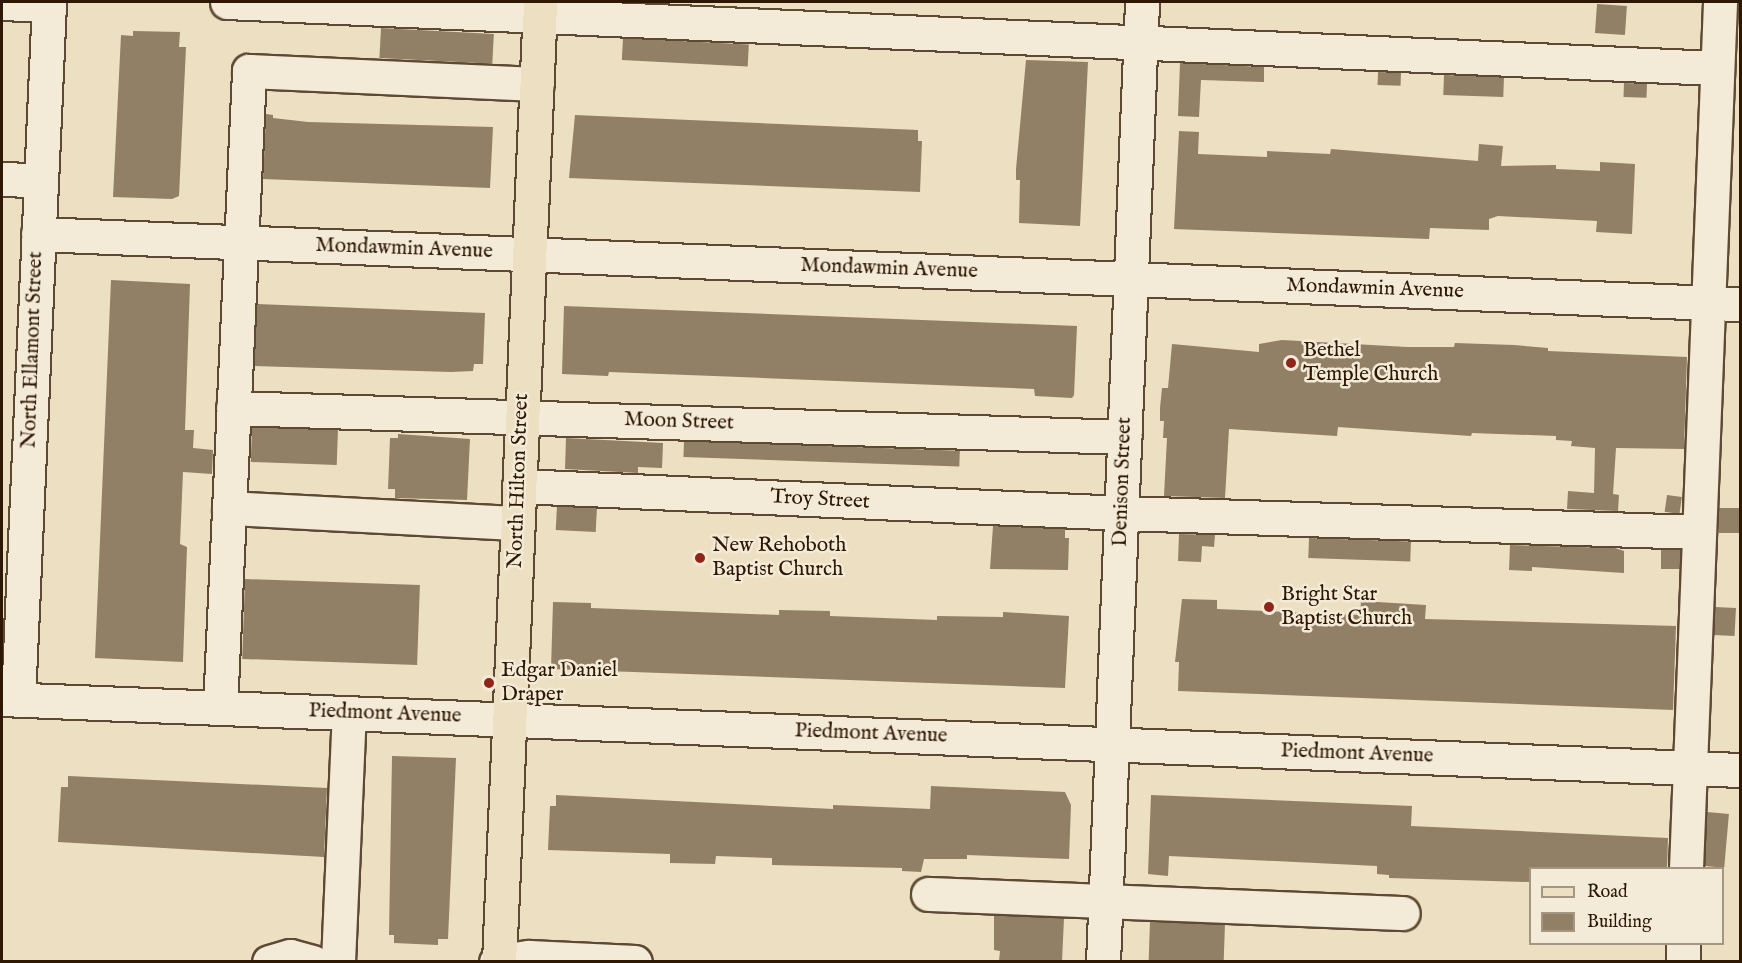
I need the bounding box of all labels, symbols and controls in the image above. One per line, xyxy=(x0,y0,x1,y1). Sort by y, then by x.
street label: Mondawmin Avenue xyxy=(315,233,493,265)
street label: North Ellamont Street xyxy=(17,251,49,449)
street label: Mondawmin Avenue xyxy=(800,253,978,285)
street label: Mondawmin Avenue xyxy=(1286,273,1464,305)
place label: Bethel Temple Church xyxy=(1303,338,1438,388)
marker: Bethel Temple Church xyxy=(1284,356,1298,370)
street label: North Hilton Street xyxy=(503,393,535,569)
street label: Moon Street xyxy=(624,407,734,437)
street label: Denison Street xyxy=(1108,417,1138,547)
street label: Troy Street xyxy=(770,485,870,515)
place label: New Rehoboth Baptist Church xyxy=(712,533,846,583)
marker: New Rehoboth Baptist Church xyxy=(693,551,707,565)
place label: Bright Star Baptist Church xyxy=(1281,582,1412,632)
marker: Bright Star Baptist Church xyxy=(1262,600,1276,614)
place label: Edgar Daniel Draper xyxy=(501,658,618,708)
marker: Edgar Daniel Draper xyxy=(482,676,496,690)
street label: Piedmont Avenue xyxy=(308,699,462,729)
street label: Piedmont Avenue xyxy=(794,719,948,749)
street label: Piedmont Avenue xyxy=(1280,739,1434,769)
legend xyxy=(1529,867,1724,945)
text: Road xyxy=(1587,881,1628,904)
text: Building xyxy=(1587,911,1652,934)

